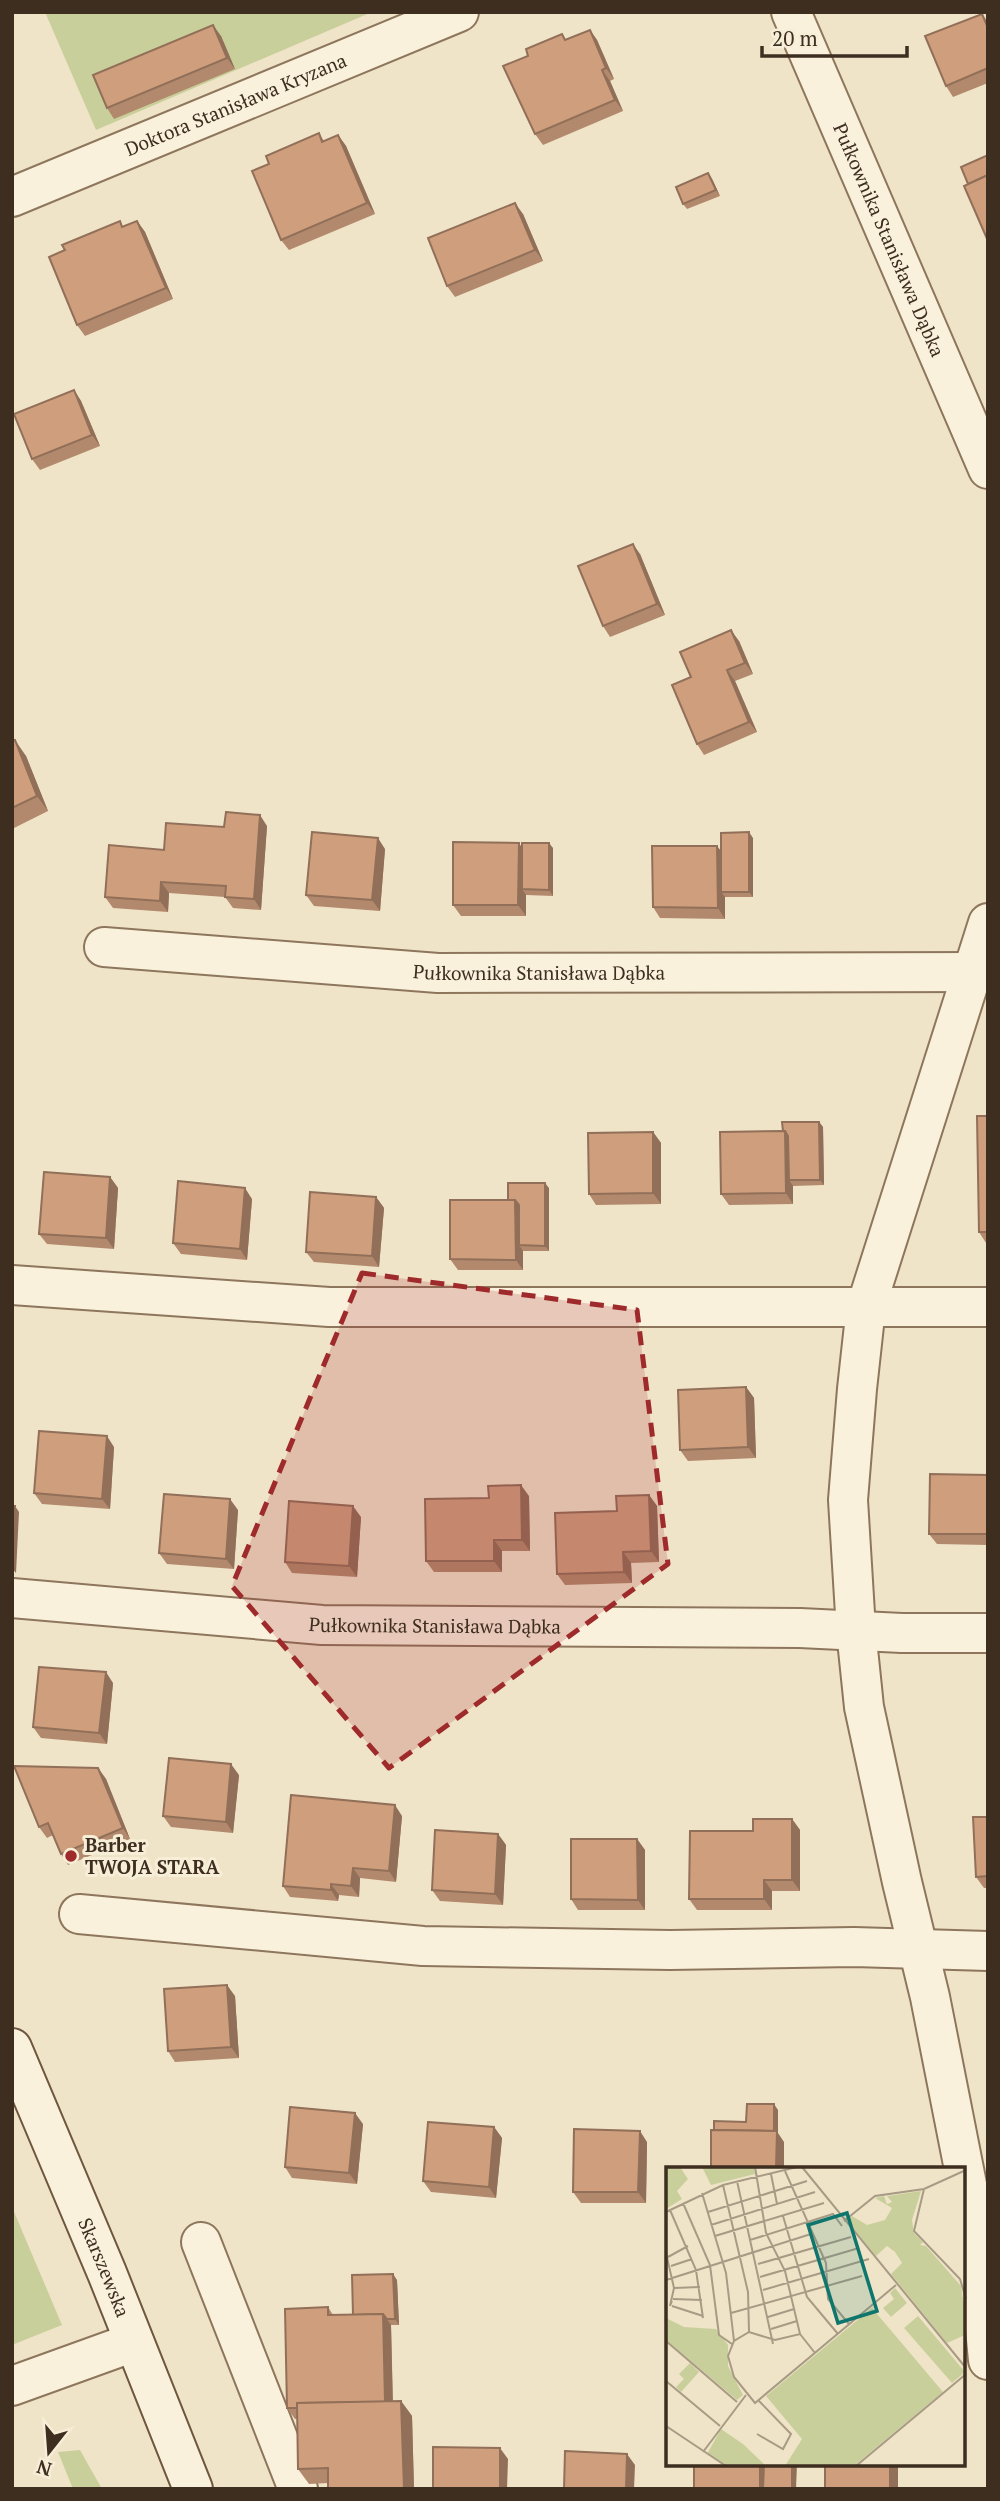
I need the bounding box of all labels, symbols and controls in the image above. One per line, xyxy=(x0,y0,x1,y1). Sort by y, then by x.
scale bar xyxy=(762,14,907,58)
text: 20 m xyxy=(772,24,818,52)
street label: Doktora Stanisława Kryzana xyxy=(121,47,350,161)
street label: Pułkownika Stanisława Dąbka xyxy=(828,119,951,361)
street label: Pułkownika Stanisława Dąbka xyxy=(412,958,665,985)
street label: Pułkownika Stanisława Dąbka xyxy=(308,1611,561,1639)
place label: Barber TWOJA STARA xyxy=(85,1832,219,1879)
marker: Barber TWOJA STARA xyxy=(63,1848,79,1864)
inset map xyxy=(666,2167,965,2466)
street label: Skarszewska xyxy=(73,2214,136,2321)
north arrow xyxy=(14,2417,84,2487)
text: N xyxy=(33,2455,54,2483)

